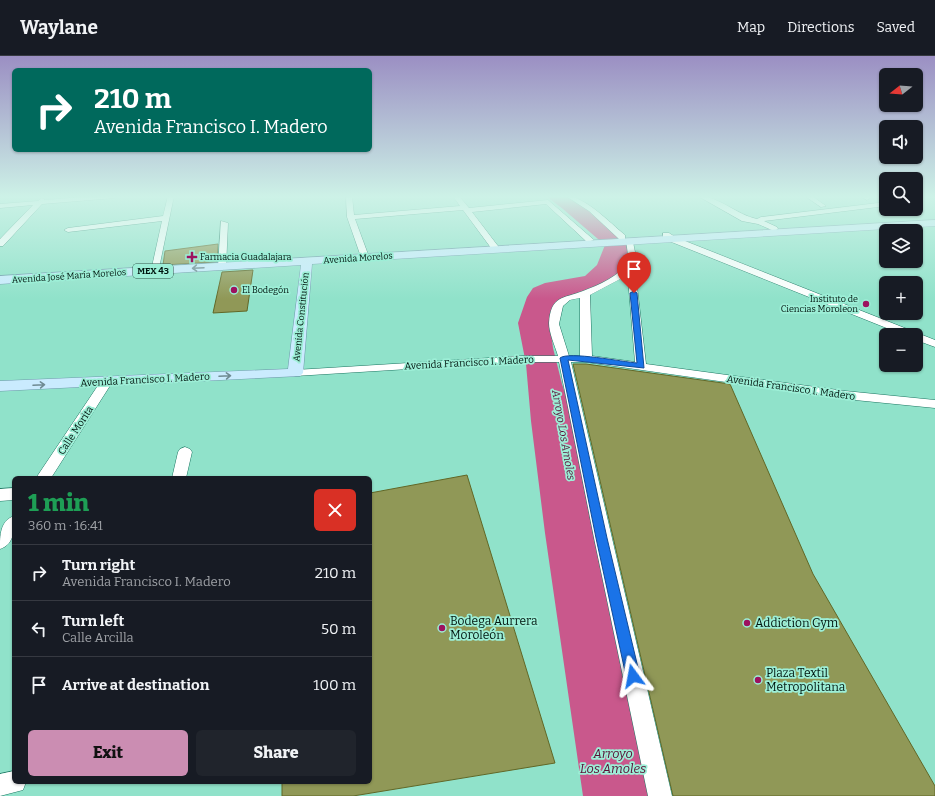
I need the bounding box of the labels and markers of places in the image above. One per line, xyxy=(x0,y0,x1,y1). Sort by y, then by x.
marker: Farmacia Guadalajara xyxy=(187,252,197,262)
place label: Farmacia Guadalajara xyxy=(200,252,291,262)
pin xyxy=(617,252,651,293)
marker: El Bodegón xyxy=(229,285,239,295)
place label: El Bodegón xyxy=(242,285,289,295)
place label: Instituto de Ciencias Moroleon xyxy=(781,294,858,314)
marker: Instituto de Ciencias Moroleon xyxy=(861,299,871,309)
place label: Bodega Aurrera Moroleón xyxy=(450,614,538,642)
place label: Addiction Gym xyxy=(755,616,839,630)
marker: Addiction Gym xyxy=(742,618,752,628)
marker: Bodega Aurrera Moroleón xyxy=(437,623,447,633)
place label: Plaza Textil Metropolitana xyxy=(766,666,846,694)
marker: Plaza Textil Metropolitana xyxy=(753,675,763,685)

